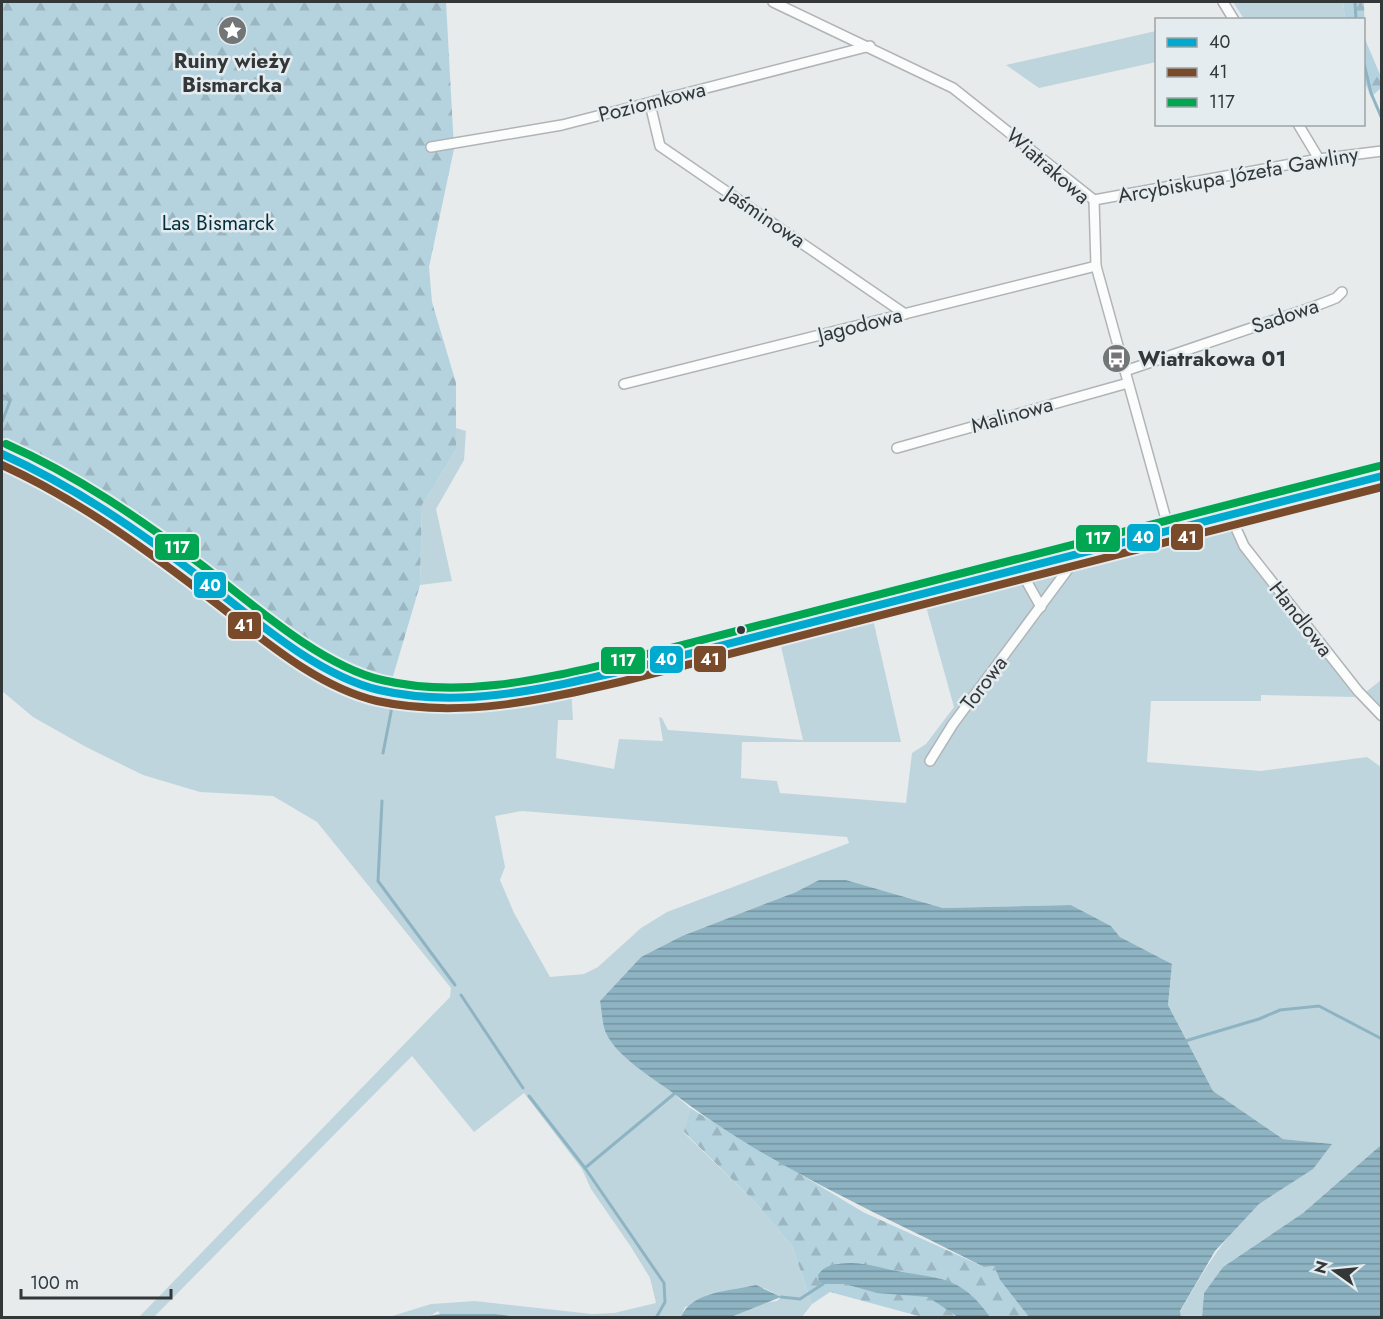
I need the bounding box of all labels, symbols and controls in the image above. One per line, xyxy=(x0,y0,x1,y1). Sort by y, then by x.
place icon: Ruiny wieży Bismarcka xyxy=(216,14,248,46)
legend xyxy=(1155,18,1365,126)
text: 40 xyxy=(1209,29,1230,55)
place label: Ruiny wieży Bismarcka xyxy=(174,46,291,100)
text: 41 xyxy=(1209,59,1228,85)
street label: Poziomkowa xyxy=(595,74,709,130)
text: 117 xyxy=(1209,89,1235,115)
street label: Wiatrakowa xyxy=(999,121,1097,211)
street label: Arcybiskupa Józefa Gawliny xyxy=(1115,139,1362,211)
street label: Jaśminowa xyxy=(716,177,812,255)
park label: Las Bismarck xyxy=(162,208,275,238)
street label: Sadowa xyxy=(1247,291,1323,341)
street label: Jagodowa xyxy=(812,300,905,351)
bus stop icon: Wiatrakowa 01 xyxy=(1101,343,1133,375)
place label: Wiatrakowa 01 xyxy=(1138,344,1286,374)
street label: Malinowa xyxy=(968,389,1056,441)
line badge: 40 xyxy=(1126,523,1161,552)
line badge: 41 xyxy=(1170,523,1204,551)
line badge: 117 xyxy=(1075,524,1121,553)
text: 40 xyxy=(1132,526,1154,549)
text: 41 xyxy=(1177,526,1197,549)
text: 117 xyxy=(1085,527,1111,550)
line badge: 117 xyxy=(154,533,200,561)
text: 117 xyxy=(164,536,190,559)
line badge: 40 xyxy=(193,571,227,599)
text: 40 xyxy=(199,574,221,597)
street label: Handlowa xyxy=(1262,575,1340,663)
line badge: 41 xyxy=(227,611,262,640)
text: 41 xyxy=(234,614,254,637)
unlabelled marker xyxy=(735,624,747,636)
line badge: 40 xyxy=(649,645,684,674)
line badge: 41 xyxy=(693,645,727,673)
line badge: 117 xyxy=(600,646,646,675)
text: 40 xyxy=(655,648,677,671)
text: 41 xyxy=(700,648,720,671)
text: 117 xyxy=(610,649,636,672)
street label: Torowa xyxy=(953,649,1015,717)
north arrow xyxy=(1305,1241,1365,1301)
text: N xyxy=(1308,1258,1334,1276)
scale bar xyxy=(21,1262,171,1300)
text: 100 m xyxy=(30,1270,79,1296)

